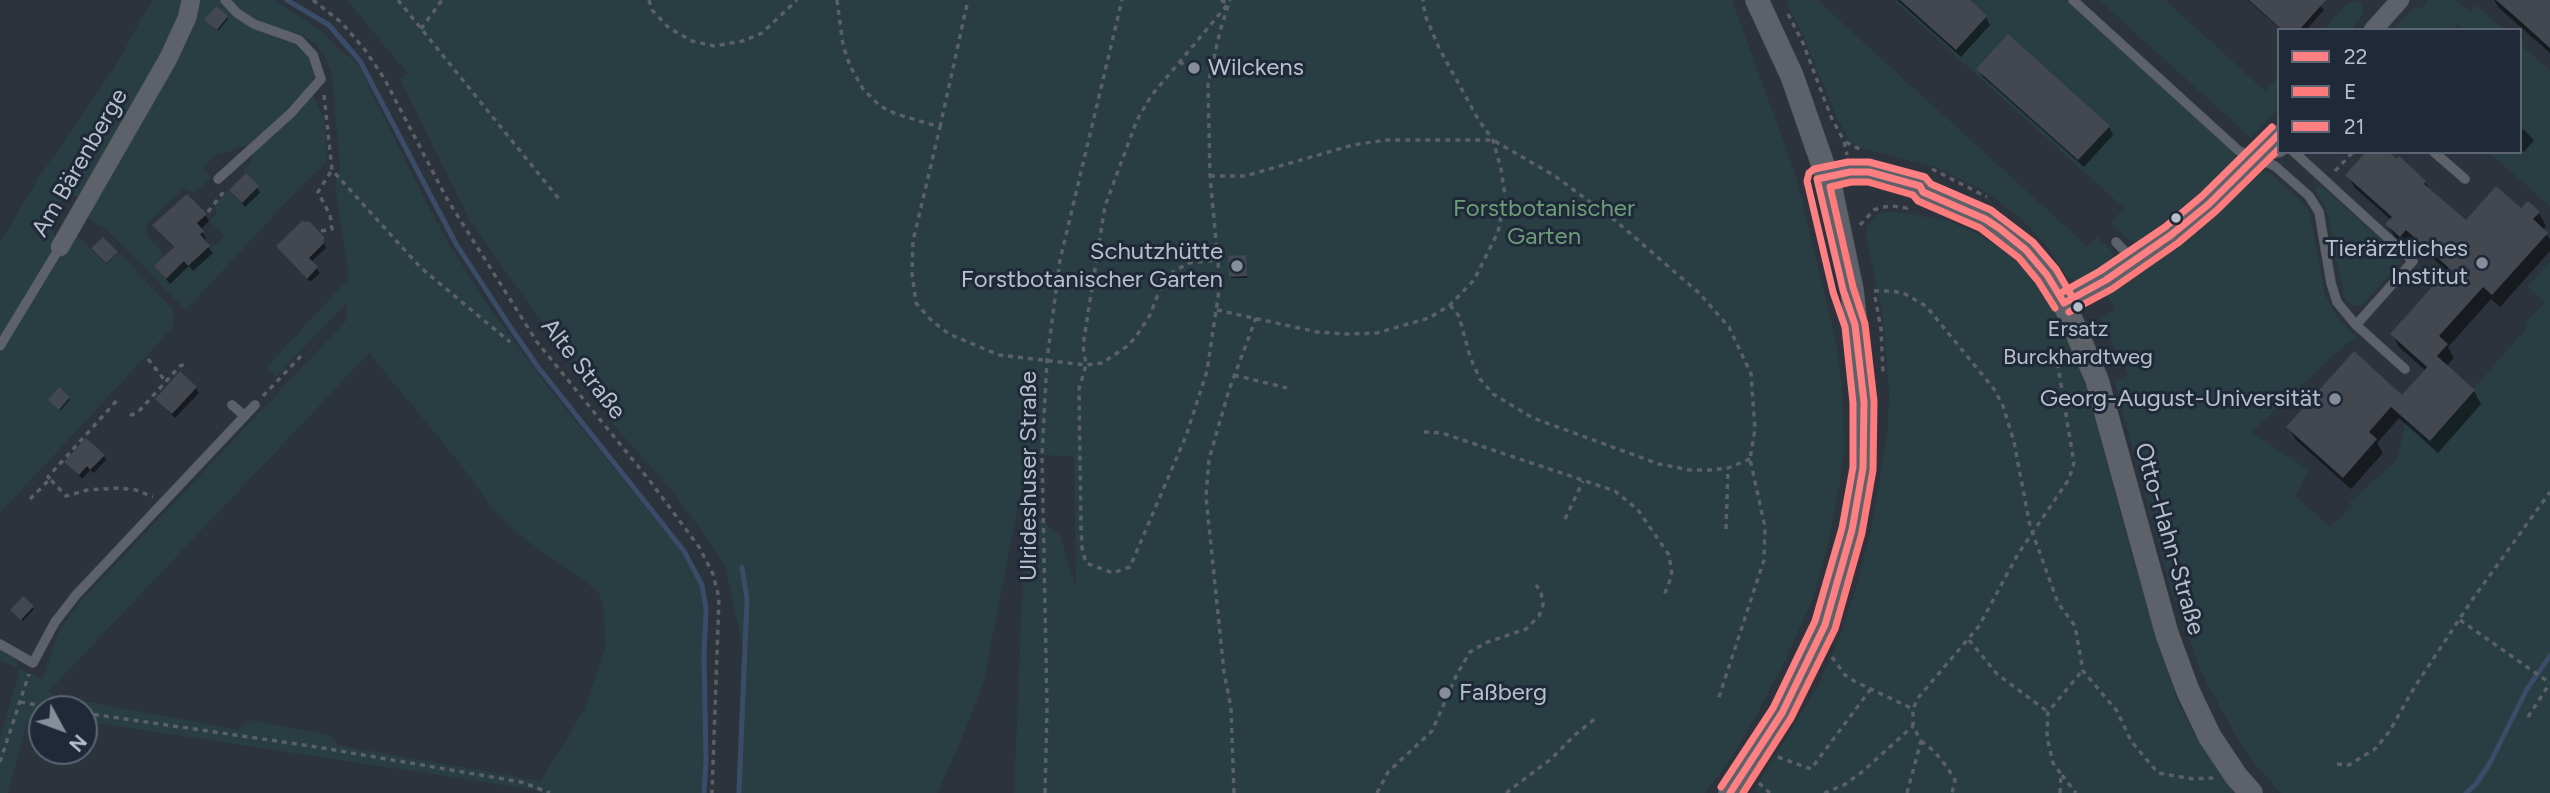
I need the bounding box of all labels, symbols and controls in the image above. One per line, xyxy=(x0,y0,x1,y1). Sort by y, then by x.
legend xyxy=(2277,28,2522,154)
text: 22 xyxy=(2344,44,2367,69)
place label: Wilckens xyxy=(1208,54,1304,82)
marker: Wilckens xyxy=(1186,60,1202,76)
text: E xyxy=(2344,79,2356,104)
street label: Am Bärenberge xyxy=(26,84,134,242)
text: 21 xyxy=(2344,114,2364,139)
park label: Forstbotanischer Garten xyxy=(1453,195,1635,251)
unlabelled marker xyxy=(2169,211,2183,225)
place label: Tierärztliches Institut xyxy=(2325,235,2468,291)
place label: Schutzhütte Forstbotanischer Garten xyxy=(961,238,1223,294)
marker: Tierärztliches Institut xyxy=(2474,255,2490,271)
marker: Schutzhütte Forstbotanischer Garten xyxy=(1229,258,1245,274)
marker: Ersatz Burckhardtweg xyxy=(2071,300,2085,314)
street label: Alte Straße xyxy=(535,313,631,425)
place label: Ersatz Burckhardtweg xyxy=(2003,317,2153,368)
street label: Ulrideshuser Straße xyxy=(1015,371,1043,581)
place label: Georg-August-Universität xyxy=(2040,385,2321,413)
marker: Georg-August-Universität xyxy=(2327,391,2343,407)
street label: Otto-Hahn-Straße xyxy=(2128,440,2210,638)
place label: Faßberg xyxy=(1459,679,1547,707)
marker: Faßberg xyxy=(1437,685,1453,701)
north arrow xyxy=(28,695,98,765)
text: N xyxy=(64,730,91,756)

